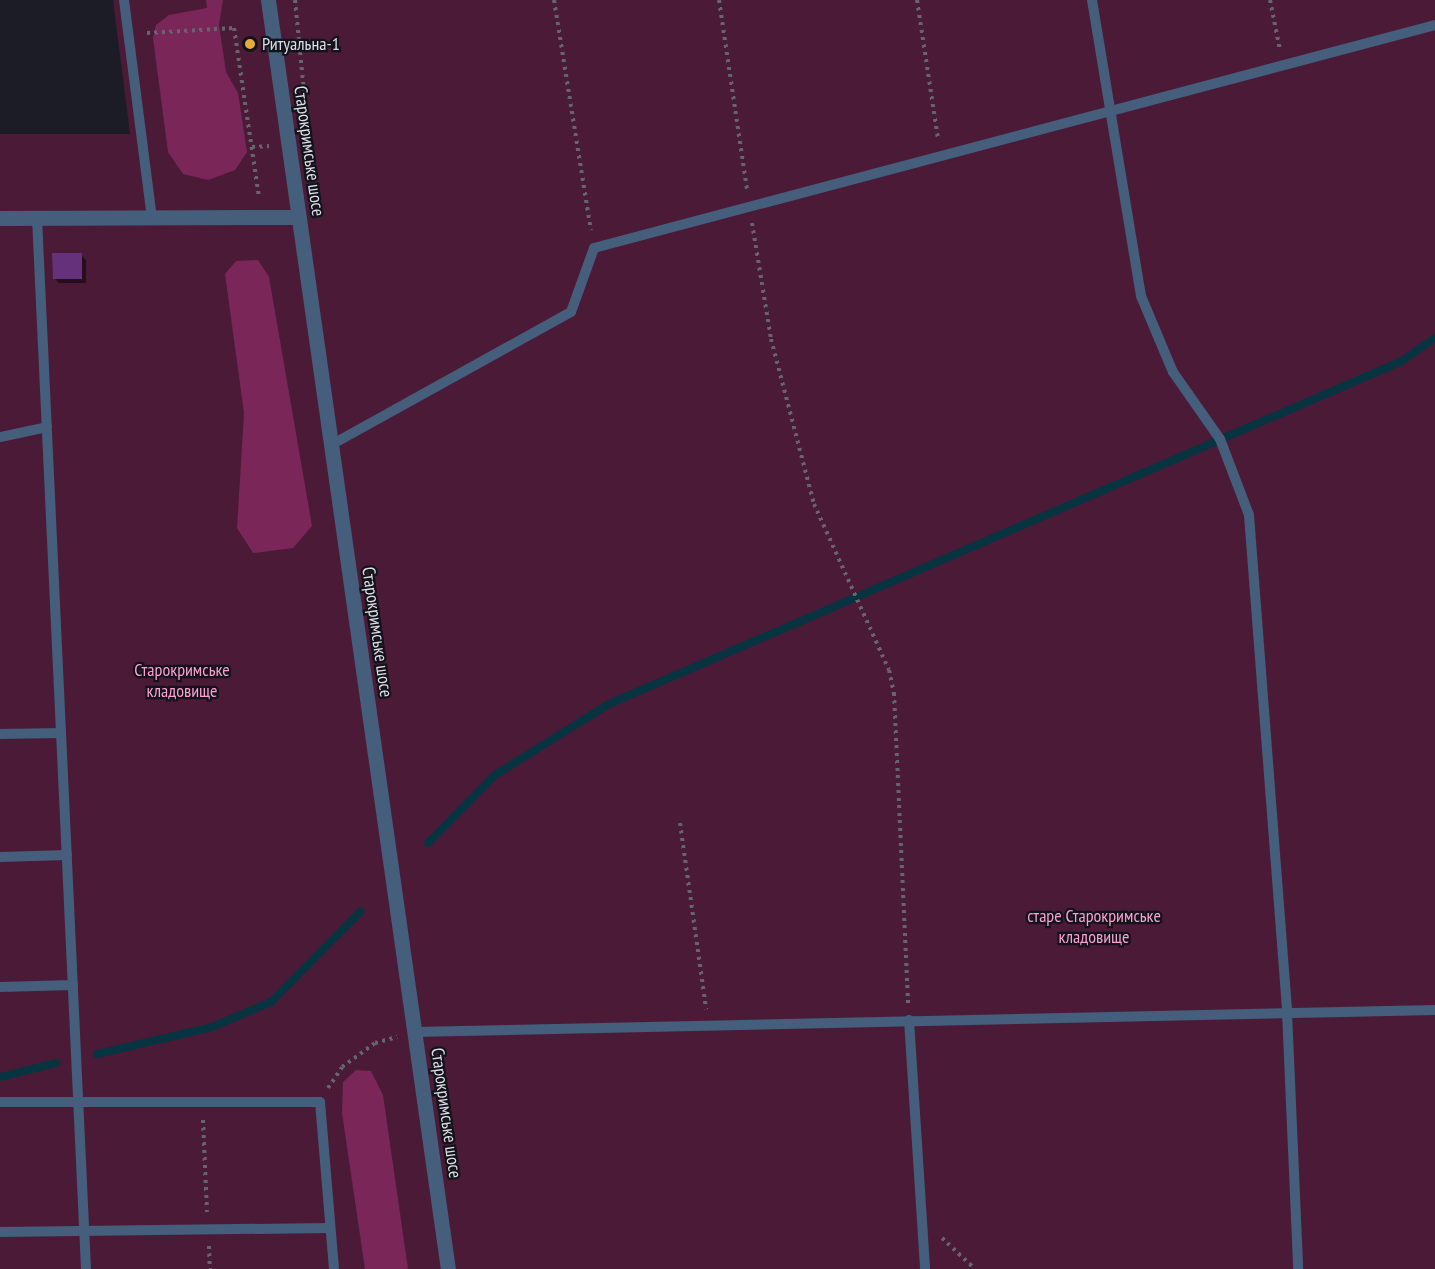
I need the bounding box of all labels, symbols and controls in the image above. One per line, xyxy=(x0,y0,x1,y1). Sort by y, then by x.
place label: Ритуальна-1 xyxy=(262,33,340,55)
marker: Ритуальна-1 xyxy=(243,37,257,51)
street label: Старокримське шосе xyxy=(289,85,329,217)
street label: Старокримське шосе xyxy=(357,566,397,698)
park label: Старокримське кладовище xyxy=(134,660,230,702)
park label: старе Старокримське кладовище xyxy=(1027,906,1161,948)
street label: Старокримське шосе xyxy=(426,1047,466,1179)

